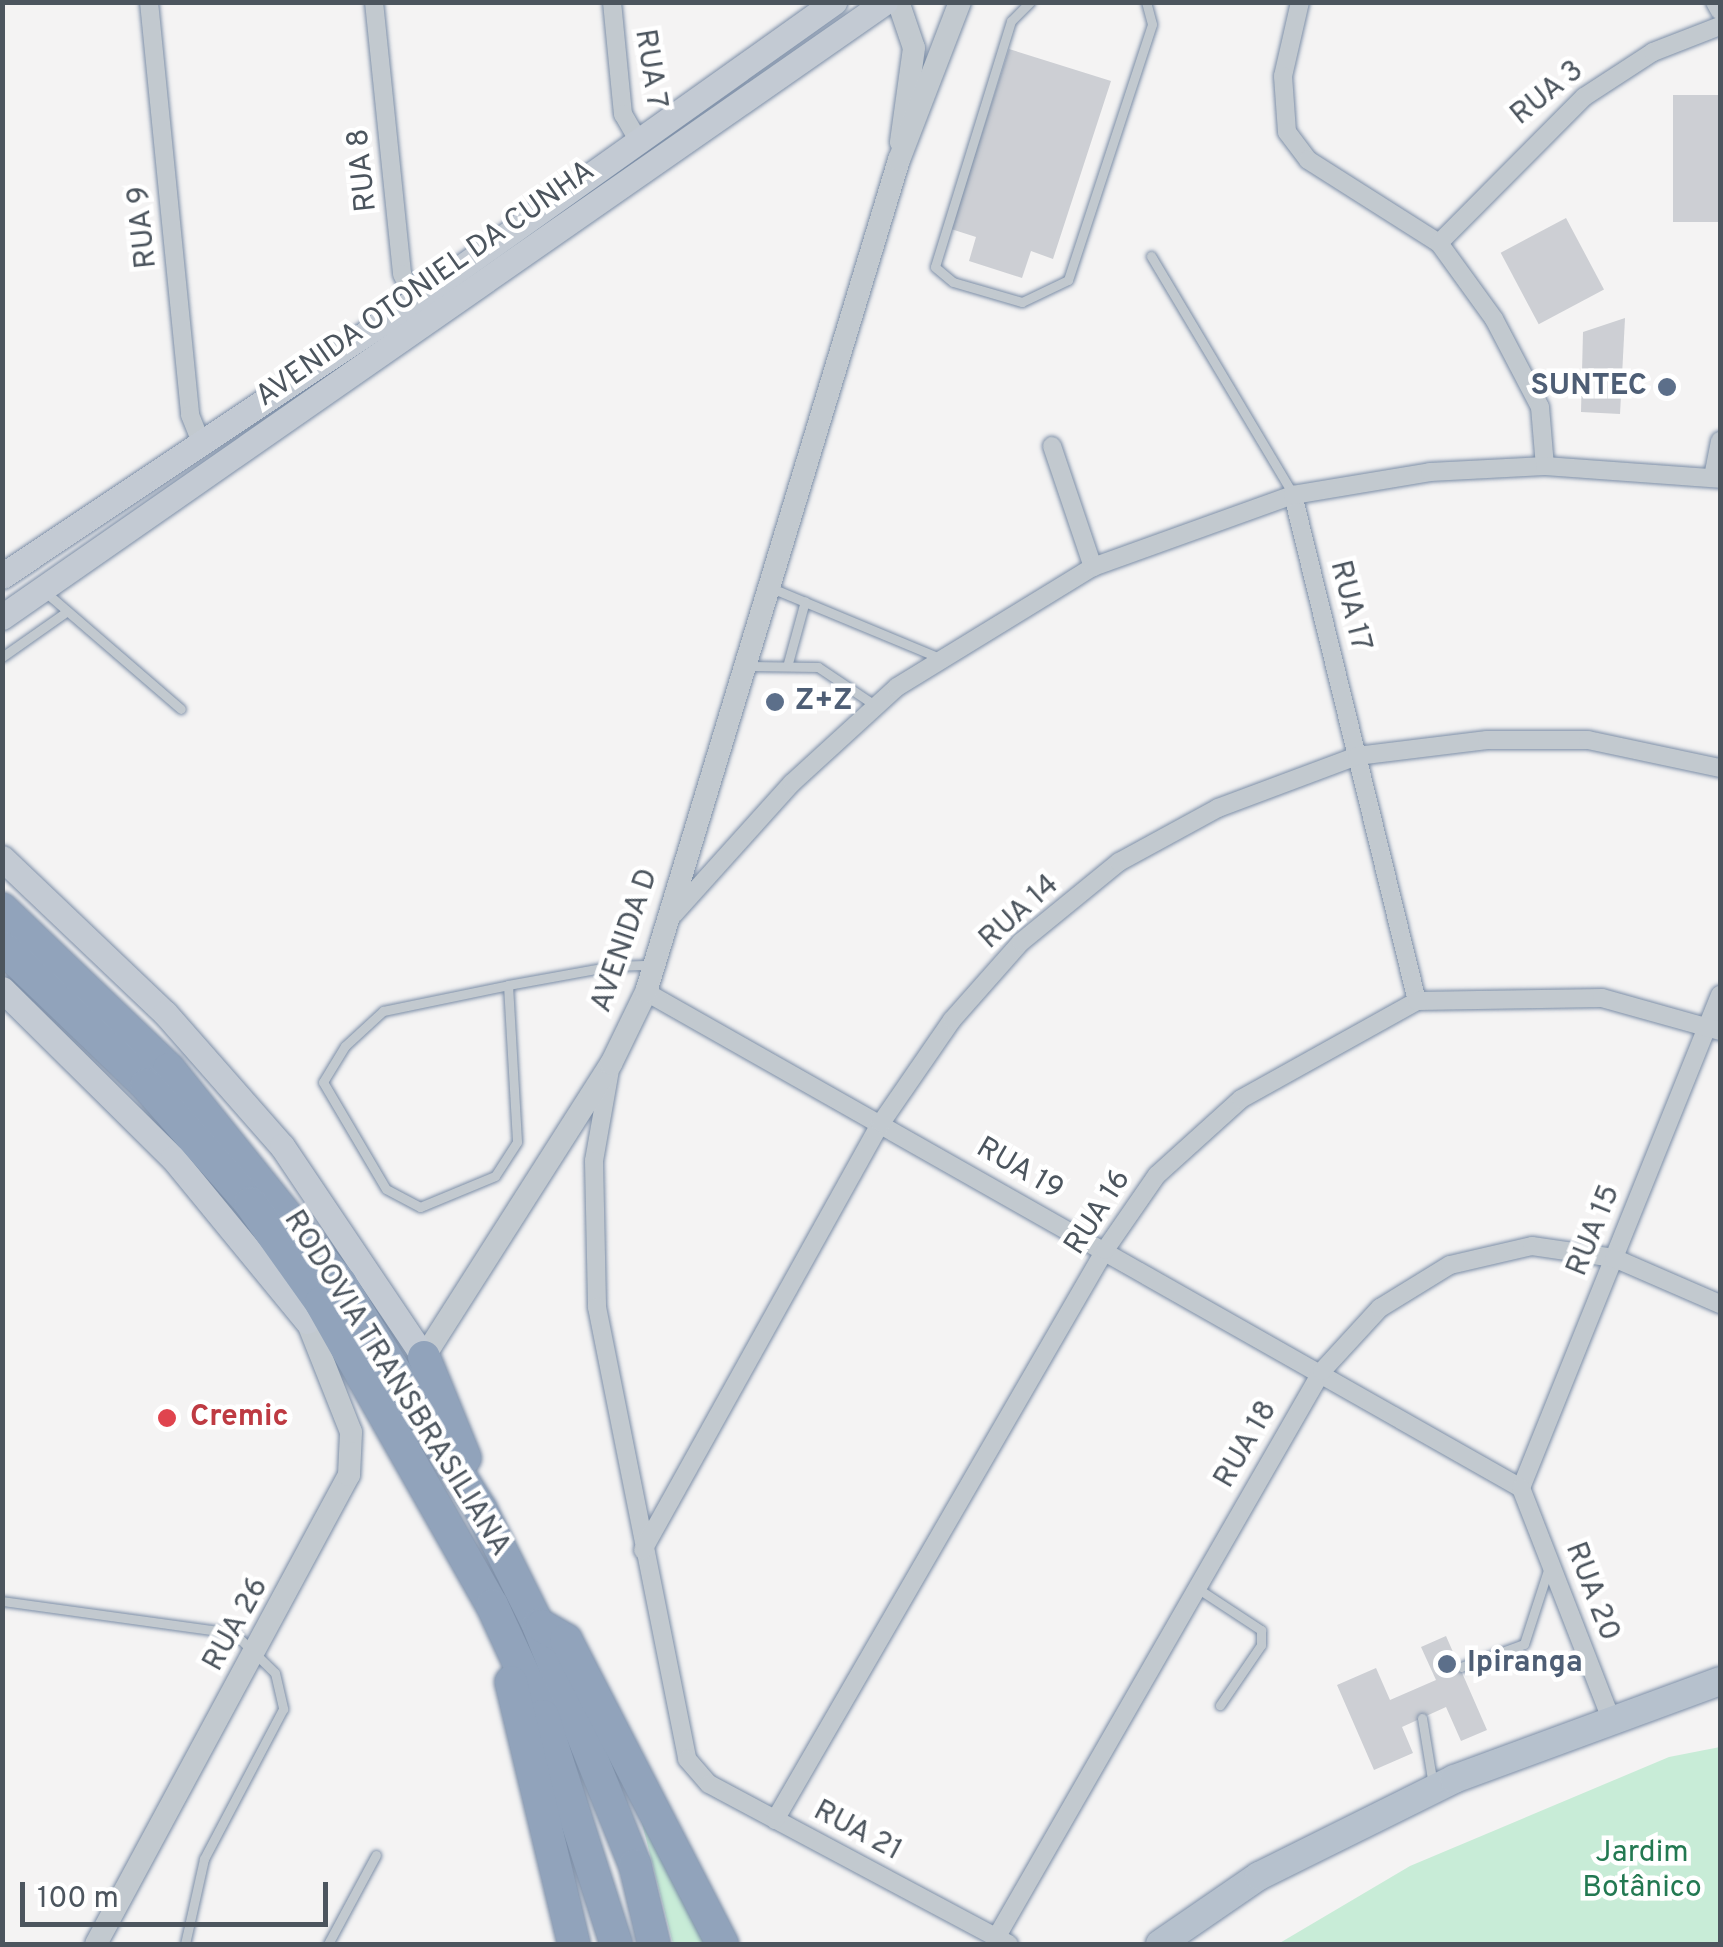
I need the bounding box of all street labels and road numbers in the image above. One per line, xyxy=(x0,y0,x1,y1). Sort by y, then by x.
street label: RUA 7 xyxy=(625,26,673,112)
street label: RUA 3 xyxy=(1504,53,1592,135)
street label: RUA 8 xyxy=(342,126,386,214)
street label: AVENIDA OTONIEL DA CUNHA xyxy=(248,153,604,417)
street label: RUA 9 xyxy=(122,183,166,271)
street label: RUA 17 xyxy=(1320,556,1378,656)
street label: AVENIDA D xyxy=(584,864,668,1018)
street label: RUA 14 xyxy=(972,868,1068,958)
street label: RUA 19 xyxy=(969,1131,1069,1209)
street label: RUA 16 xyxy=(1058,1163,1140,1263)
street label: RUA 15 xyxy=(1560,1180,1630,1282)
street label: RODOVIA TRANSBRASILIANA xyxy=(274,1203,518,1565)
street label: RUA 18 xyxy=(1207,1394,1287,1496)
street label: RUA 20 xyxy=(1556,1537,1626,1647)
street label: RUA 26 xyxy=(196,1571,278,1679)
street label: RUA 21 xyxy=(806,1794,908,1870)

